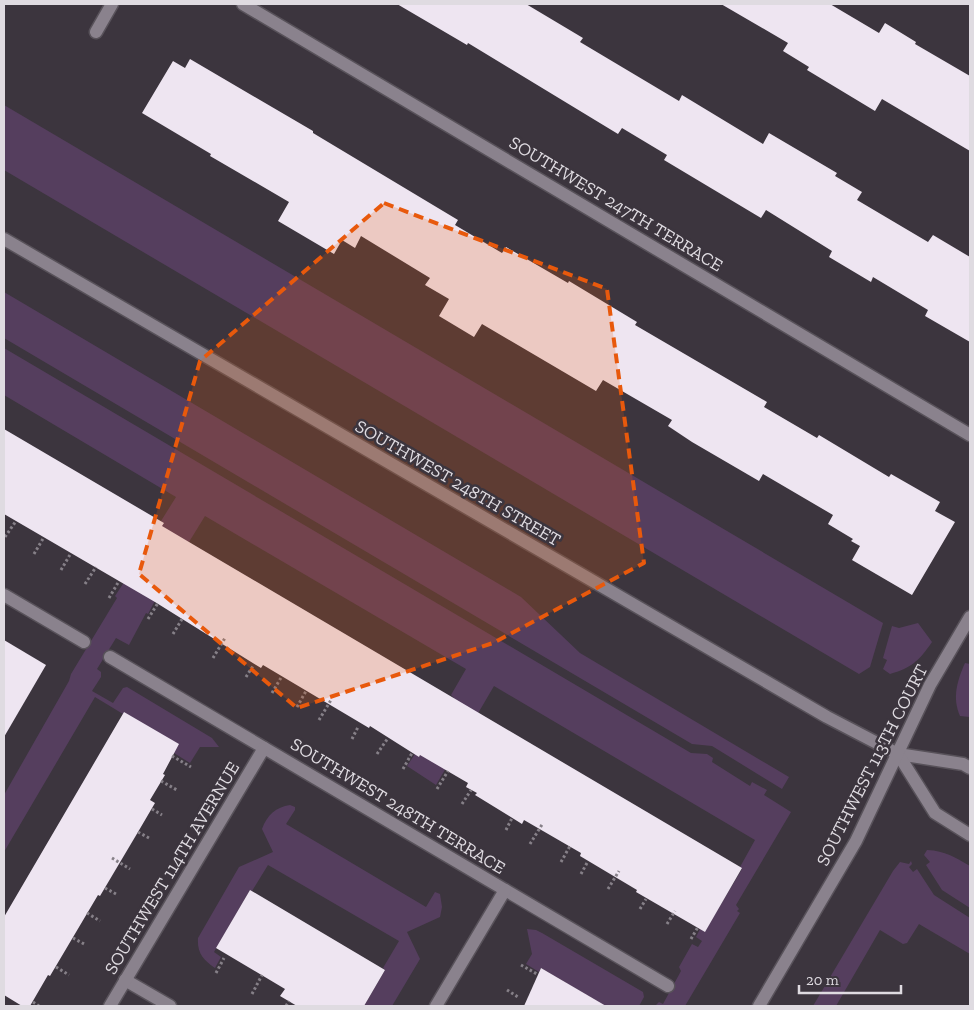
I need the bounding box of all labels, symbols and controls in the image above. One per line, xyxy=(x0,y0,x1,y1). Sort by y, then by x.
street label: SOUTHWEST 247TH TERRACE xyxy=(505,131,727,277)
street label: SOUTHWEST 248TH STREET xyxy=(351,415,565,551)
street label: SOUTHWEST 113TH COURT xyxy=(812,661,932,869)
street label: SOUTHWEST 248TH TERRACE xyxy=(287,733,509,879)
street label: SOUTHWEST 114TH AVERNUE xyxy=(100,758,244,978)
scale bar xyxy=(799,962,902,994)
text: 20 m xyxy=(806,971,839,989)

